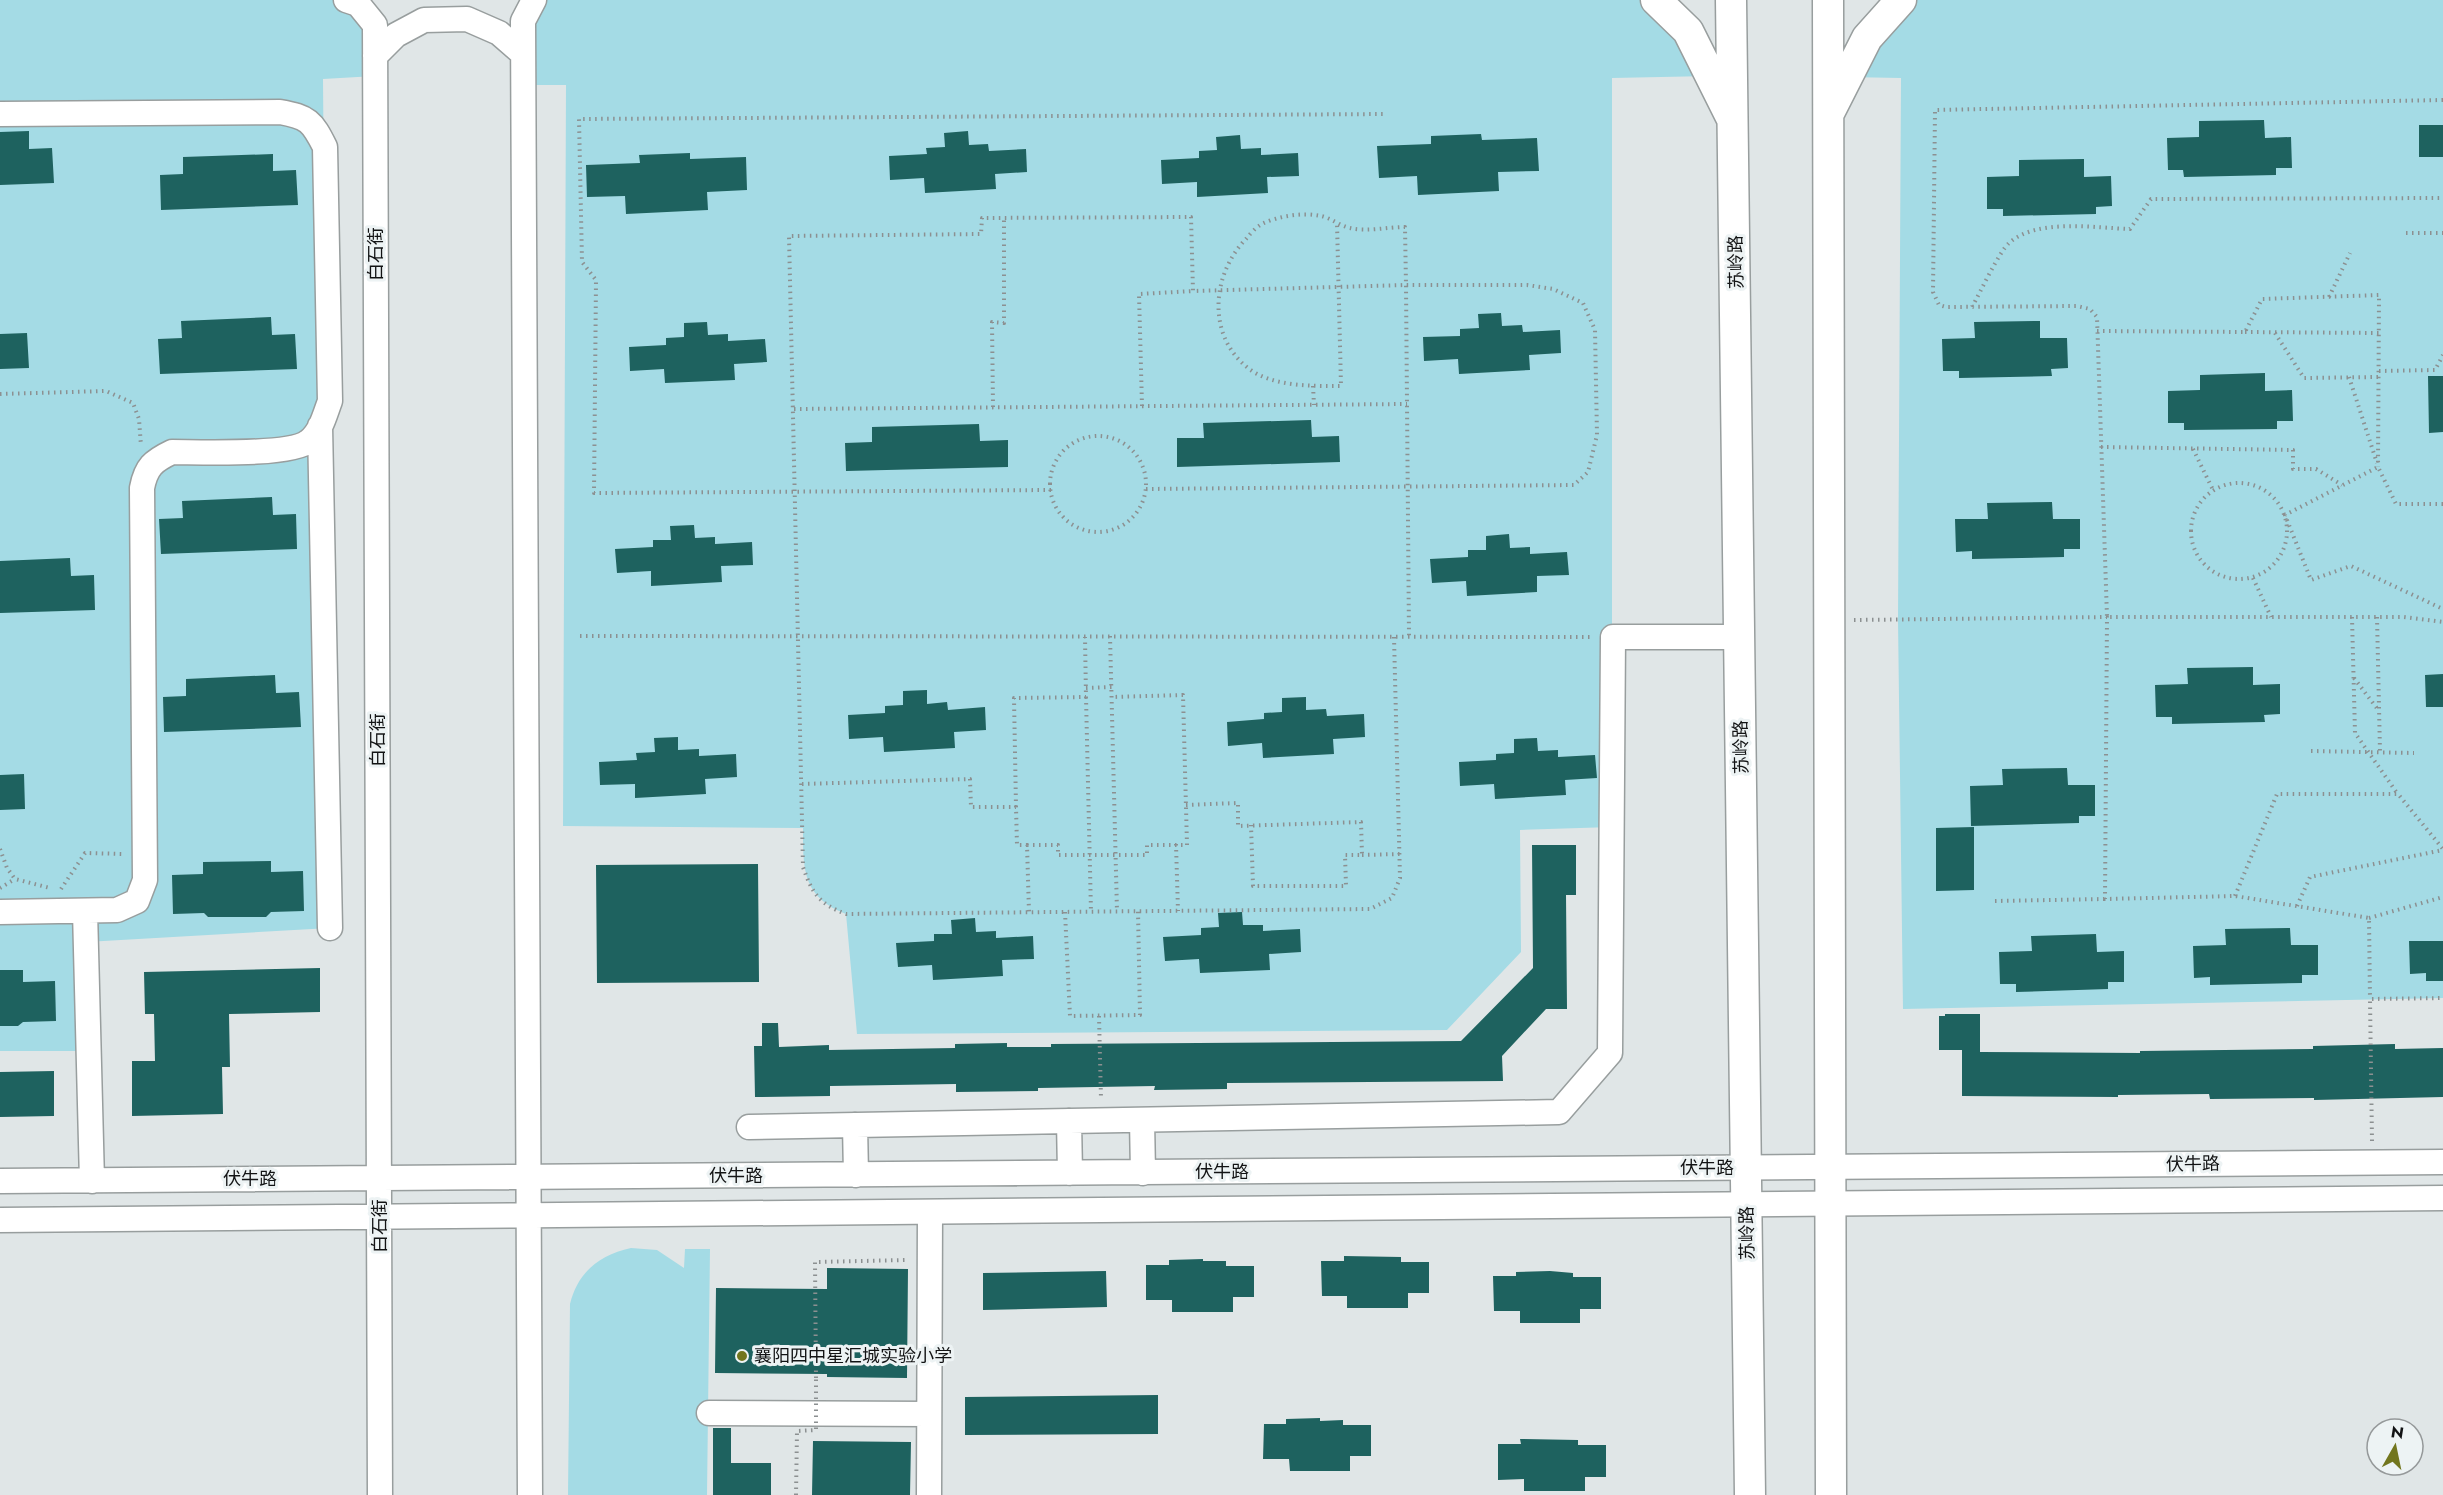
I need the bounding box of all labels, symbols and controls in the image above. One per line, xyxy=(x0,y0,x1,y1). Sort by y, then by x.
street label: 白石街 xyxy=(363,227,389,281)
street label: 苏岭路 xyxy=(1723,235,1749,289)
street label: 白石街 xyxy=(365,713,391,767)
street label: 苏岭路 xyxy=(1728,720,1754,774)
street label: 伏牛路 xyxy=(2166,1151,2220,1177)
street label: 伏牛路 xyxy=(1680,1155,1734,1181)
street label: 伏牛路 xyxy=(1195,1159,1249,1185)
street label: 伏牛路 xyxy=(709,1163,763,1189)
street label: 伏牛路 xyxy=(223,1166,277,1192)
street label: 白石街 xyxy=(367,1199,393,1253)
street label: 苏岭路 xyxy=(1734,1206,1760,1260)
place label: 襄阳四中星汇城实验小学 xyxy=(754,1343,952,1369)
marker: 襄阳四中星汇城实验小学 xyxy=(735,1349,749,1363)
north arrow xyxy=(2365,1417,2425,1477)
text: N xyxy=(2389,1420,2405,1445)

